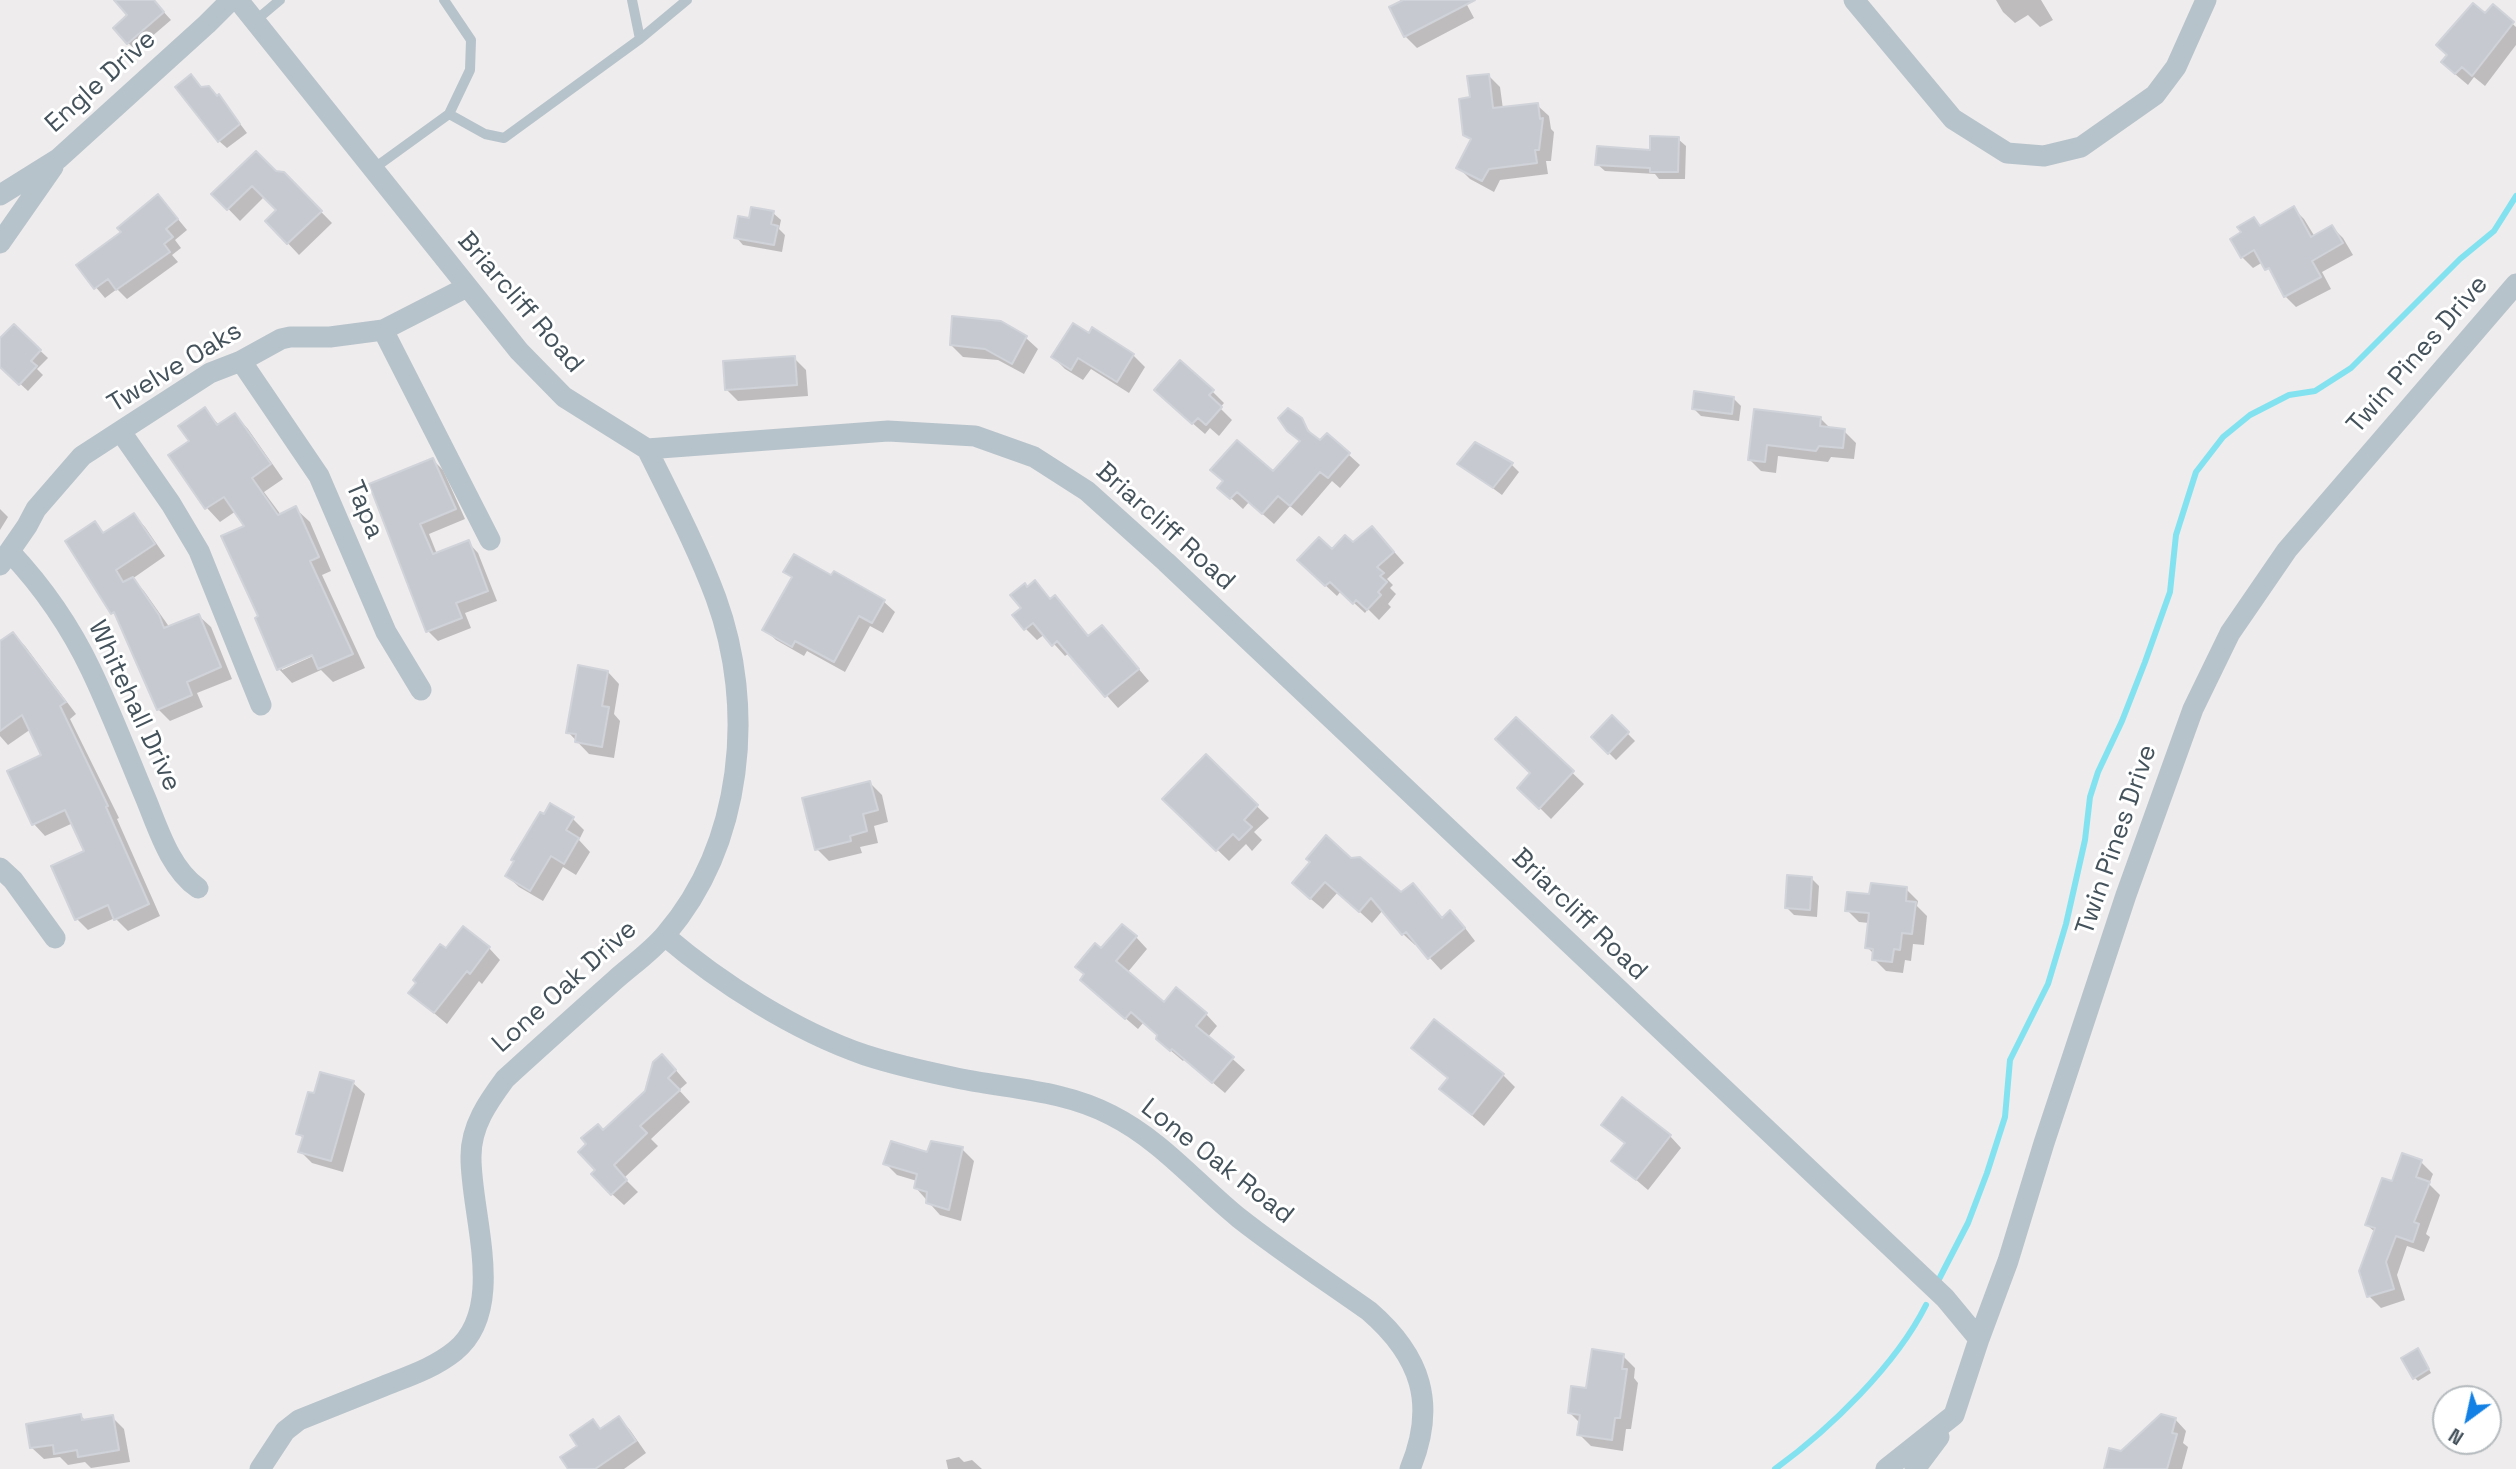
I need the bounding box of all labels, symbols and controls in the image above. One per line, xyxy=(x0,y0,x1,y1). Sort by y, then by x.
street label: Engle Drive xyxy=(39,24,163,140)
street label: Briarcliff Road xyxy=(450,226,590,380)
street label: Twin Pines Drive xyxy=(2341,270,2495,440)
street label: Twelve Oaks xyxy=(102,316,248,420)
street label: Briarcliff Road xyxy=(1089,456,1241,598)
street label: Tapa xyxy=(338,476,390,544)
street label: Whitehall Drive xyxy=(81,616,187,796)
street label: Twin Pines Drive xyxy=(2070,741,2164,939)
street label: Briarcliff Road xyxy=(1505,843,1653,987)
street label: Lone Oak Drive xyxy=(486,914,644,1060)
street label: Lone Oak Road xyxy=(1134,1093,1300,1231)
north arrow xyxy=(2432,1385,2502,1455)
text: N xyxy=(2444,1422,2469,1450)

